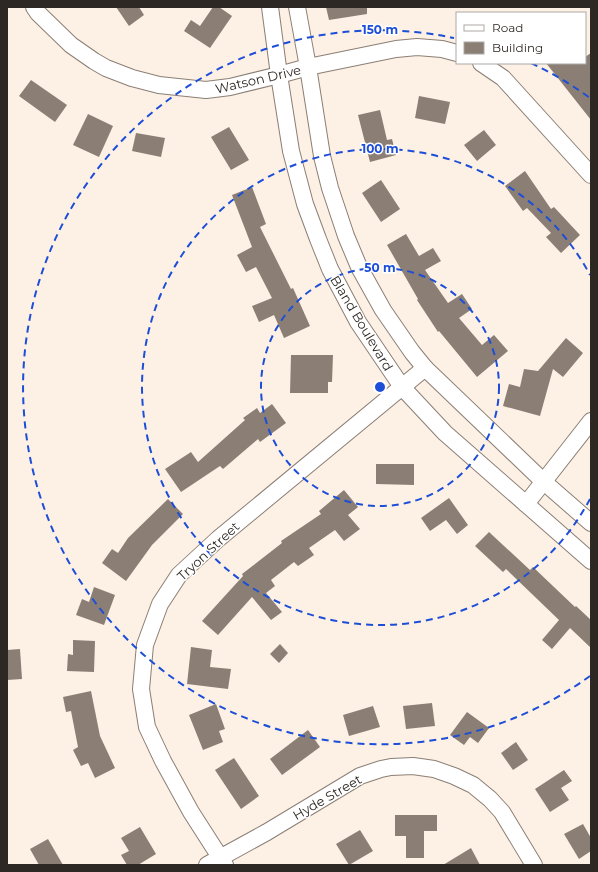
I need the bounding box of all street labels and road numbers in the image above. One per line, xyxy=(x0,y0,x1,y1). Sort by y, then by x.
street label: Watson Drive xyxy=(214,61,303,97)
street label: Bland Boulevard xyxy=(327,272,397,374)
street label: Tryon Street xyxy=(174,518,242,584)
street label: Hyde Street xyxy=(290,771,364,823)

